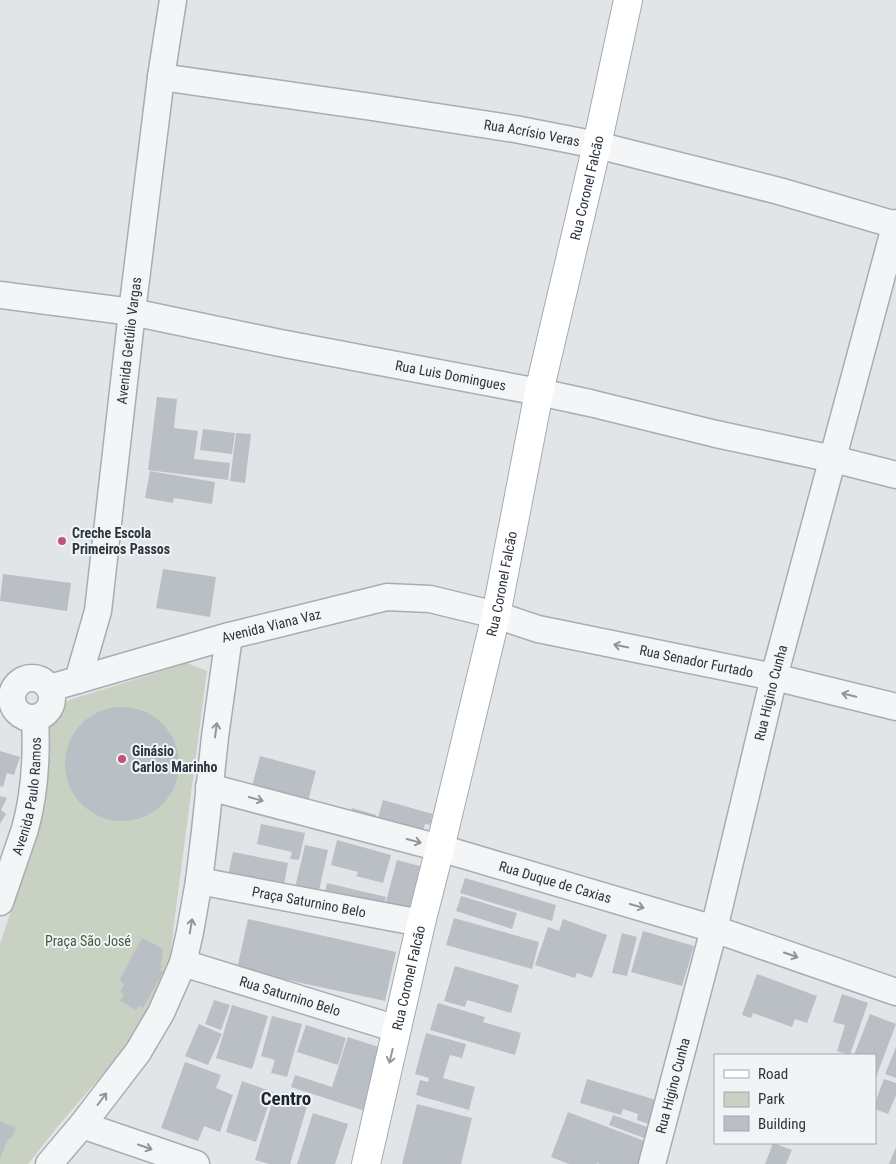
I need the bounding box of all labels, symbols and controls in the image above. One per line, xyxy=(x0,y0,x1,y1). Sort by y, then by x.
street label: Rua Acrísio Veras xyxy=(483,116,581,149)
street label: Rua Coronel Falcão xyxy=(567,134,607,242)
street label: Avenida Getúlio Vargas xyxy=(114,276,144,405)
street label: Rua Luis Domingues xyxy=(394,357,507,394)
place label: Creche Escola Primeiros Passos xyxy=(72,525,170,557)
street label: Rua Coronel Falcão xyxy=(483,530,520,638)
marker: Creche Escola Primeiros Passos xyxy=(56,535,68,547)
street label: Avenida Viana Vaz xyxy=(220,606,323,646)
one-way arrow xyxy=(614,641,630,650)
street label: Rua Senador Furtado xyxy=(638,642,755,681)
street label: Rua Higino Cunha xyxy=(751,643,790,742)
one-way arrow xyxy=(841,690,857,699)
one-way arrow xyxy=(211,722,221,738)
street label: Avenida Paulo Ramos xyxy=(9,737,44,857)
place label: Ginásio Carlos Marinho xyxy=(132,743,217,775)
marker: Ginásio Carlos Marinho xyxy=(116,753,128,765)
one-way arrow xyxy=(248,795,264,804)
one-way arrow xyxy=(405,837,421,846)
street label: Rua Duque de Caxias xyxy=(497,858,613,906)
street label: Praça Saturnino Belo xyxy=(251,883,367,920)
one-way arrow xyxy=(628,901,644,911)
one-way arrow xyxy=(187,918,197,934)
street label: Rua Coronel Falcão xyxy=(389,924,428,1032)
park label: Praça São José xyxy=(45,933,131,949)
one-way arrow xyxy=(783,951,799,961)
street label: Rua Saturnino Belo xyxy=(238,973,342,1019)
street label: Rua Higino Cunha xyxy=(652,1036,693,1135)
one-way arrow xyxy=(386,1047,395,1063)
legend xyxy=(714,1054,876,1144)
text: Road xyxy=(758,1065,788,1083)
district label: Centro xyxy=(261,1087,311,1110)
text: Park xyxy=(758,1090,785,1108)
one-way arrow xyxy=(97,1092,107,1106)
text: Building xyxy=(758,1115,806,1133)
one-way arrow xyxy=(136,1142,152,1152)

